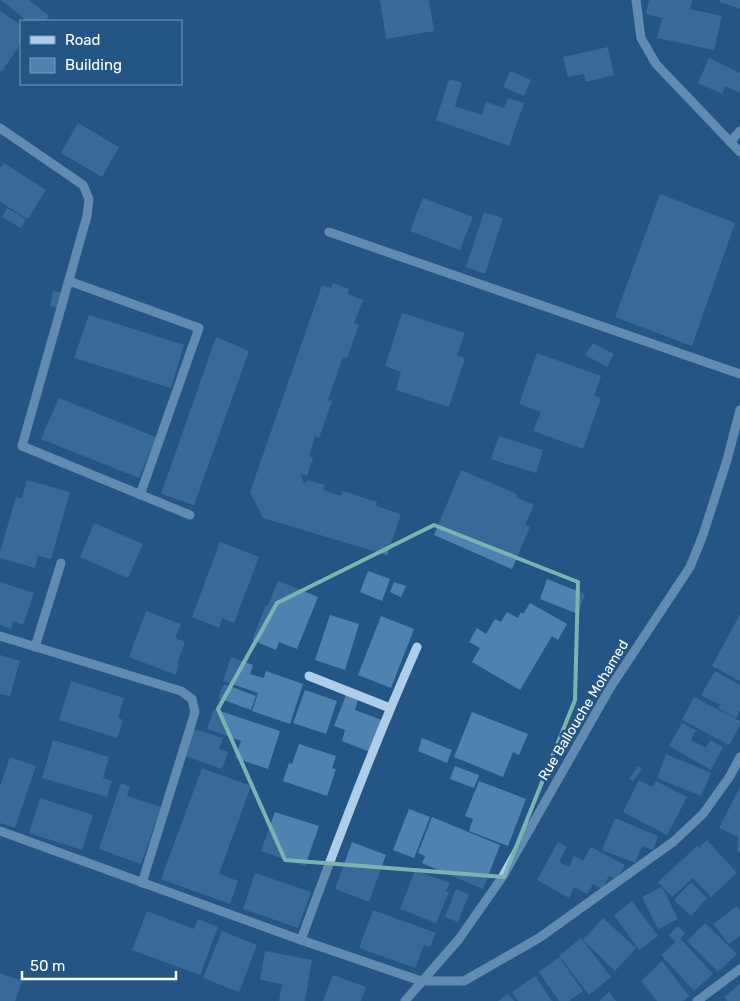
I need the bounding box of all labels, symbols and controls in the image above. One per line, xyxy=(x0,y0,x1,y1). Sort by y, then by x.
legend xyxy=(20,20,182,85)
text: Road xyxy=(65,31,101,49)
text: Building xyxy=(65,56,122,74)
street label: Rue Ballouche Mohamed xyxy=(535,637,632,784)
scale bar xyxy=(22,948,176,980)
text: 50 m xyxy=(30,957,65,975)

